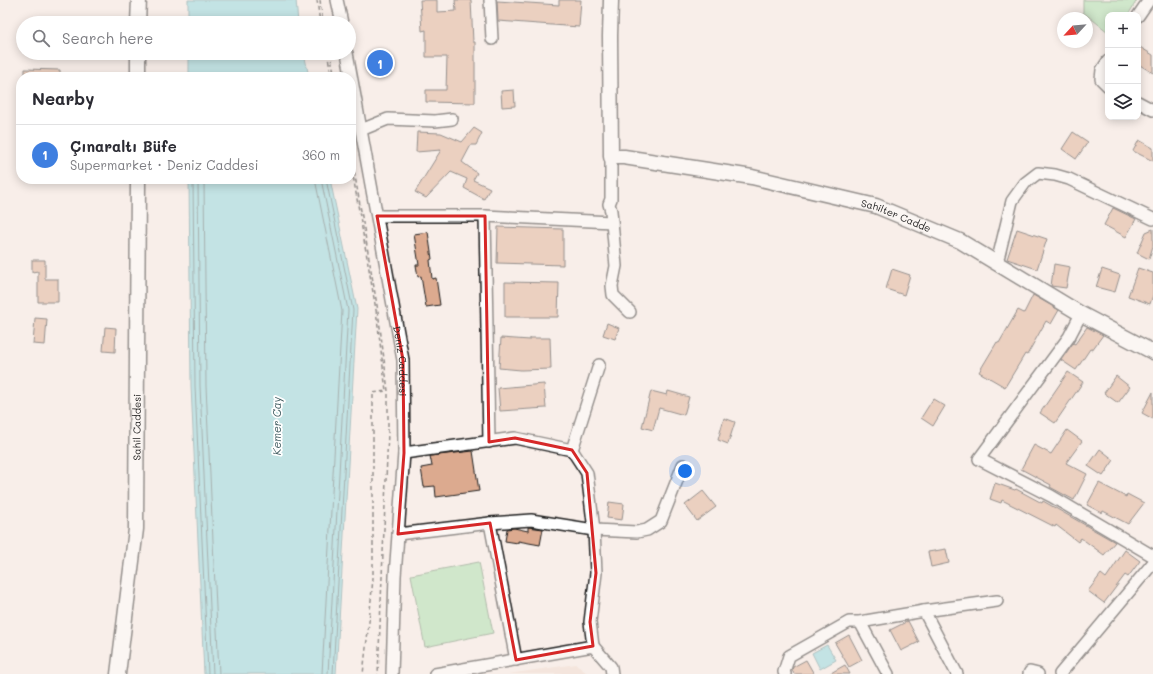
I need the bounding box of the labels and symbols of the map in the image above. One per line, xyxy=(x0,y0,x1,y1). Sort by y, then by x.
north arrow xyxy=(1057,12,1093,48)
pin: 1 xyxy=(367,48,393,78)
street label: Sahilter Cadde xyxy=(860,196,933,235)
street label: Deniz Caddesi xyxy=(390,325,410,396)
street label: Sahil Caddesi xyxy=(129,394,144,460)
water label: Kemer Cay xyxy=(269,396,284,455)
your location xyxy=(675,461,695,481)

